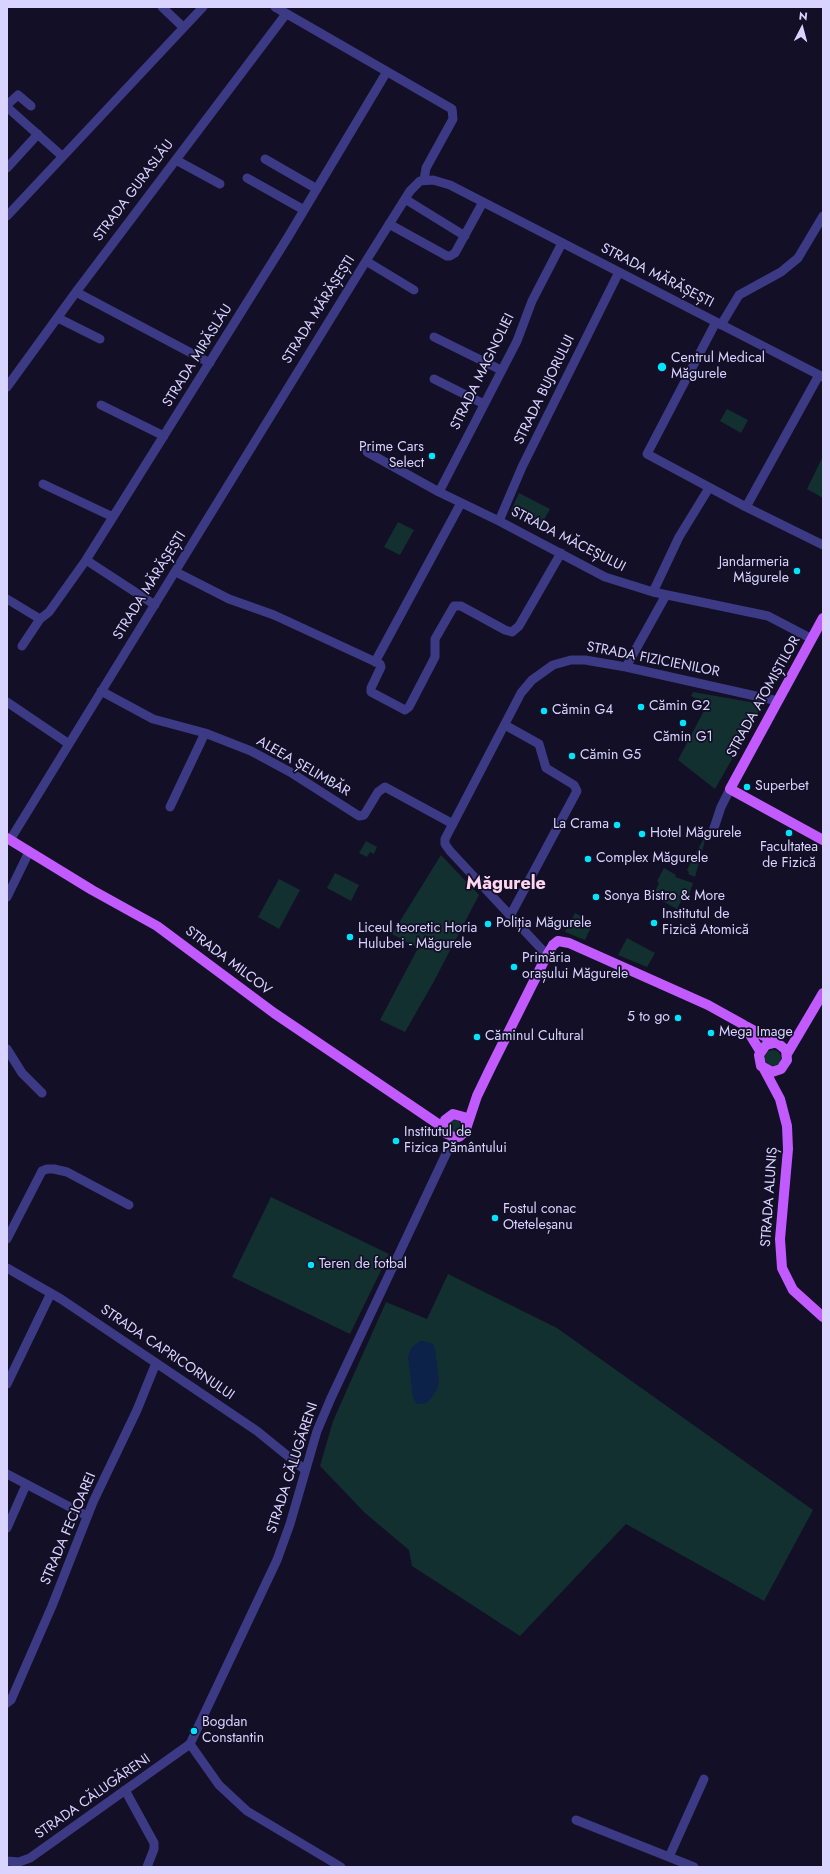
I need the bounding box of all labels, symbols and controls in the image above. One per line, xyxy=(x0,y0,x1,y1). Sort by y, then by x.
north arrow xyxy=(782,8,822,48)
text: N xyxy=(798,8,808,24)
street label: STRADA GURASLĂU xyxy=(90,137,178,245)
street label: STRADA MĂRĂȘEȘTI xyxy=(598,240,716,312)
street label: STRADA MĂRĂȘEȘTI xyxy=(279,253,359,367)
street label: STRADA MIRĂSLĂU xyxy=(160,301,236,411)
street label: STRADA MAGNOLIEI xyxy=(447,311,519,433)
street label: STRADA BUJORULUI xyxy=(511,332,579,448)
place label: Centrul Medical Măgurele xyxy=(671,351,765,384)
marker: Centrul Medical Măgurele xyxy=(656,361,668,373)
place label: Prime Cars Select xyxy=(359,440,424,472)
marker: Prime Cars Select xyxy=(427,451,437,461)
street label: STRADA MĂCEȘULUI xyxy=(508,504,628,576)
street label: STRADA MĂRĂȘEȘTI xyxy=(110,529,190,643)
place label: Jandarmeria Măgurele xyxy=(719,555,789,588)
marker: Jandarmeria Măgurele xyxy=(792,566,802,576)
street label: STRADA ATOMIȘTILOR xyxy=(724,633,804,761)
street label: STRADA FIZICIENILOR xyxy=(585,639,721,681)
place label: Cămin G2 xyxy=(649,699,710,715)
marker: Cămin G2 xyxy=(636,702,646,712)
place label: Cămin G4 xyxy=(552,703,614,719)
marker: Cămin G4 xyxy=(539,706,549,716)
marker: Cămin G1 xyxy=(678,718,688,728)
place label: Cămin G1 xyxy=(653,730,713,746)
street label: ALEEA ȘELIMBĂR xyxy=(253,733,353,801)
place label: Cămin G5 xyxy=(580,748,641,764)
marker: Cămin G5 xyxy=(567,751,577,761)
place label: Superbet xyxy=(755,779,809,795)
marker: Superbet xyxy=(742,782,752,792)
place label: La Crama xyxy=(553,817,609,833)
marker: La Crama xyxy=(612,820,622,830)
place label: Hotel Măgurele xyxy=(650,826,741,842)
marker: Facultatea de Fizică xyxy=(784,828,794,838)
marker: Hotel Măgurele xyxy=(637,829,647,839)
place label: Facultatea de Fizică xyxy=(760,840,818,872)
place label: Complex Măgurele xyxy=(596,851,708,867)
marker: Complex Măgurele xyxy=(583,854,593,864)
district label: Măgurele xyxy=(466,874,546,896)
place label: Sonya Bistro & More xyxy=(604,889,725,905)
marker: Sonya Bistro & More xyxy=(591,892,601,902)
place label: Institutul de Fizică Atomică xyxy=(662,907,749,940)
place label: Poliția Măgurele xyxy=(496,916,591,932)
marker: Institutul de Fizică Atomică xyxy=(649,918,659,928)
marker: Poliția Măgurele xyxy=(483,919,493,929)
place label: Liceul teoretic Horia Hulubei - Măgurele xyxy=(358,921,477,954)
street label: STRADA MILCOV xyxy=(181,923,275,999)
marker: Liceul teoretic Horia Hulubei - Măgurele xyxy=(345,932,355,942)
place label: Primăria orașului Măgurele xyxy=(522,951,628,984)
marker: Primăria orașului Măgurele xyxy=(509,962,519,972)
place label: 5 to go xyxy=(627,1010,670,1026)
marker: 5 to go xyxy=(673,1013,683,1023)
place label: Mega Image xyxy=(719,1025,793,1041)
marker: Mega Image xyxy=(706,1028,716,1038)
place label: Căminul Cultural xyxy=(485,1029,584,1045)
marker: Căminul Cultural xyxy=(472,1032,482,1042)
place label: Institutul de Fizica Pământului xyxy=(404,1125,507,1158)
marker: Institutul de Fizica Pământului xyxy=(391,1136,401,1146)
street label: STRADA ALUNIȘ xyxy=(758,1147,782,1247)
place label: Fostul conac Oteteleșanu xyxy=(503,1202,576,1234)
marker: Fostul conac Oteteleșanu xyxy=(490,1213,500,1223)
place label: Teren de fotbal xyxy=(319,1257,407,1273)
marker: Teren de fotbal xyxy=(306,1260,316,1270)
street label: STRADA CAPRICORNULUI xyxy=(97,1302,237,1404)
street label: STRADA CĂLUGĂRENI xyxy=(264,1400,322,1536)
street label: STRADA FECIOAREI xyxy=(38,1470,100,1588)
place label: Bogdan Constantin xyxy=(202,1715,264,1748)
marker: Bogdan Constantin xyxy=(189,1726,199,1736)
street label: STRADA CĂLUGĂRENI xyxy=(32,1751,154,1843)

